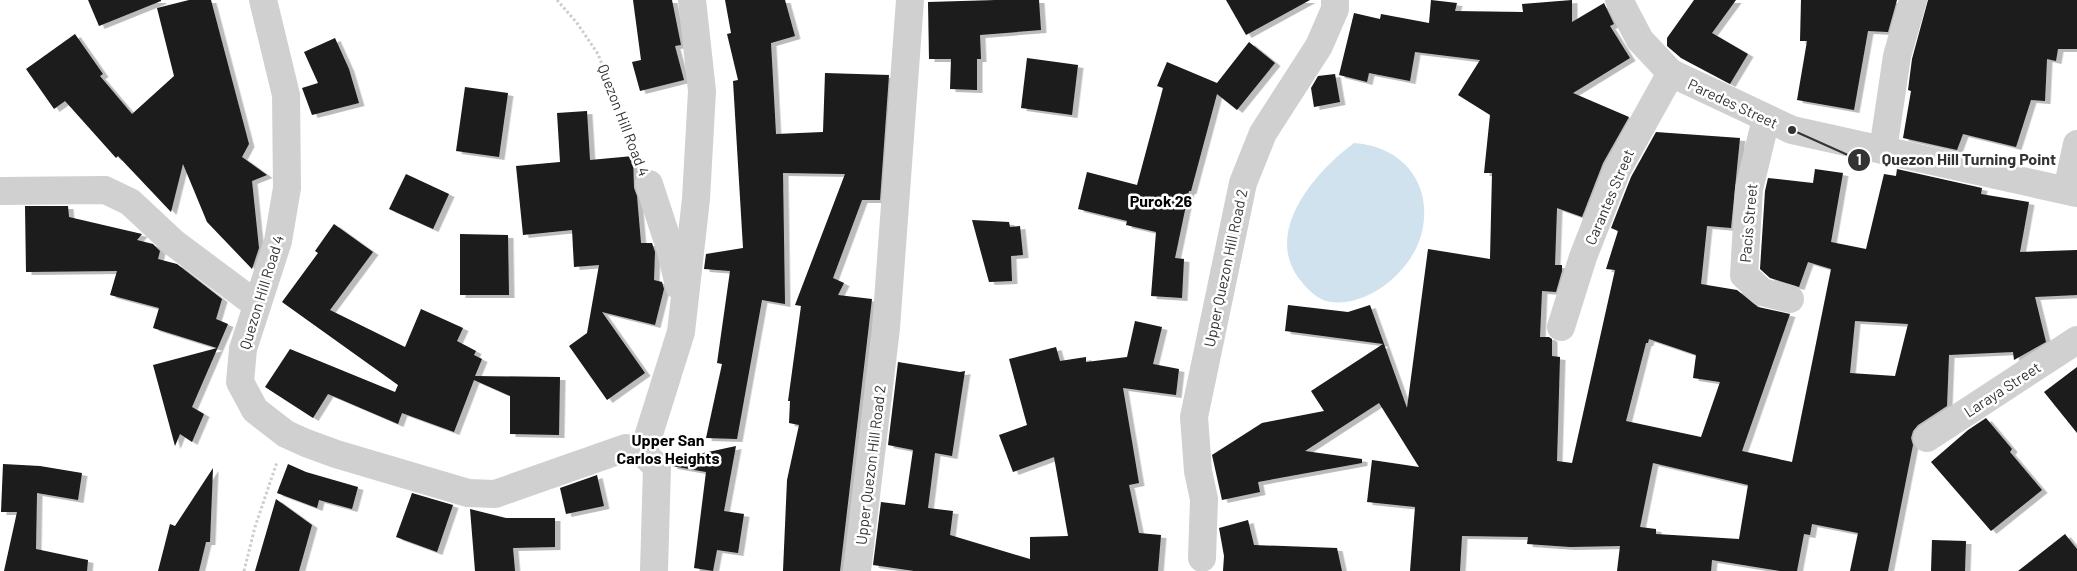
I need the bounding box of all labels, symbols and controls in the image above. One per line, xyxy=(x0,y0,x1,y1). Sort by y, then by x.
street label: Quezon Hill Road 4 xyxy=(594,61,654,179)
street label: Paredes Street xyxy=(1685,74,1781,132)
callout: Quezon Hill Turning Point xyxy=(1847,144,2066,175)
street label: Carantes Street xyxy=(1581,146,1637,248)
text: Quezon Hill Turning Point xyxy=(1882,149,2056,168)
text: 1 xyxy=(1856,150,1862,168)
street label: Pacis Street xyxy=(1736,183,1760,263)
street label: Upper Quezon Hill Road 2 xyxy=(1199,187,1251,349)
district label: Purok 26 xyxy=(1130,191,1193,210)
street label: Quezon Hill Road 4 xyxy=(235,233,287,351)
street label: Laraya Street xyxy=(1960,358,2044,420)
street label: Upper Quezon Hill Road 2 xyxy=(851,384,889,546)
district label: Upper San Carlos Heights xyxy=(617,430,719,467)

